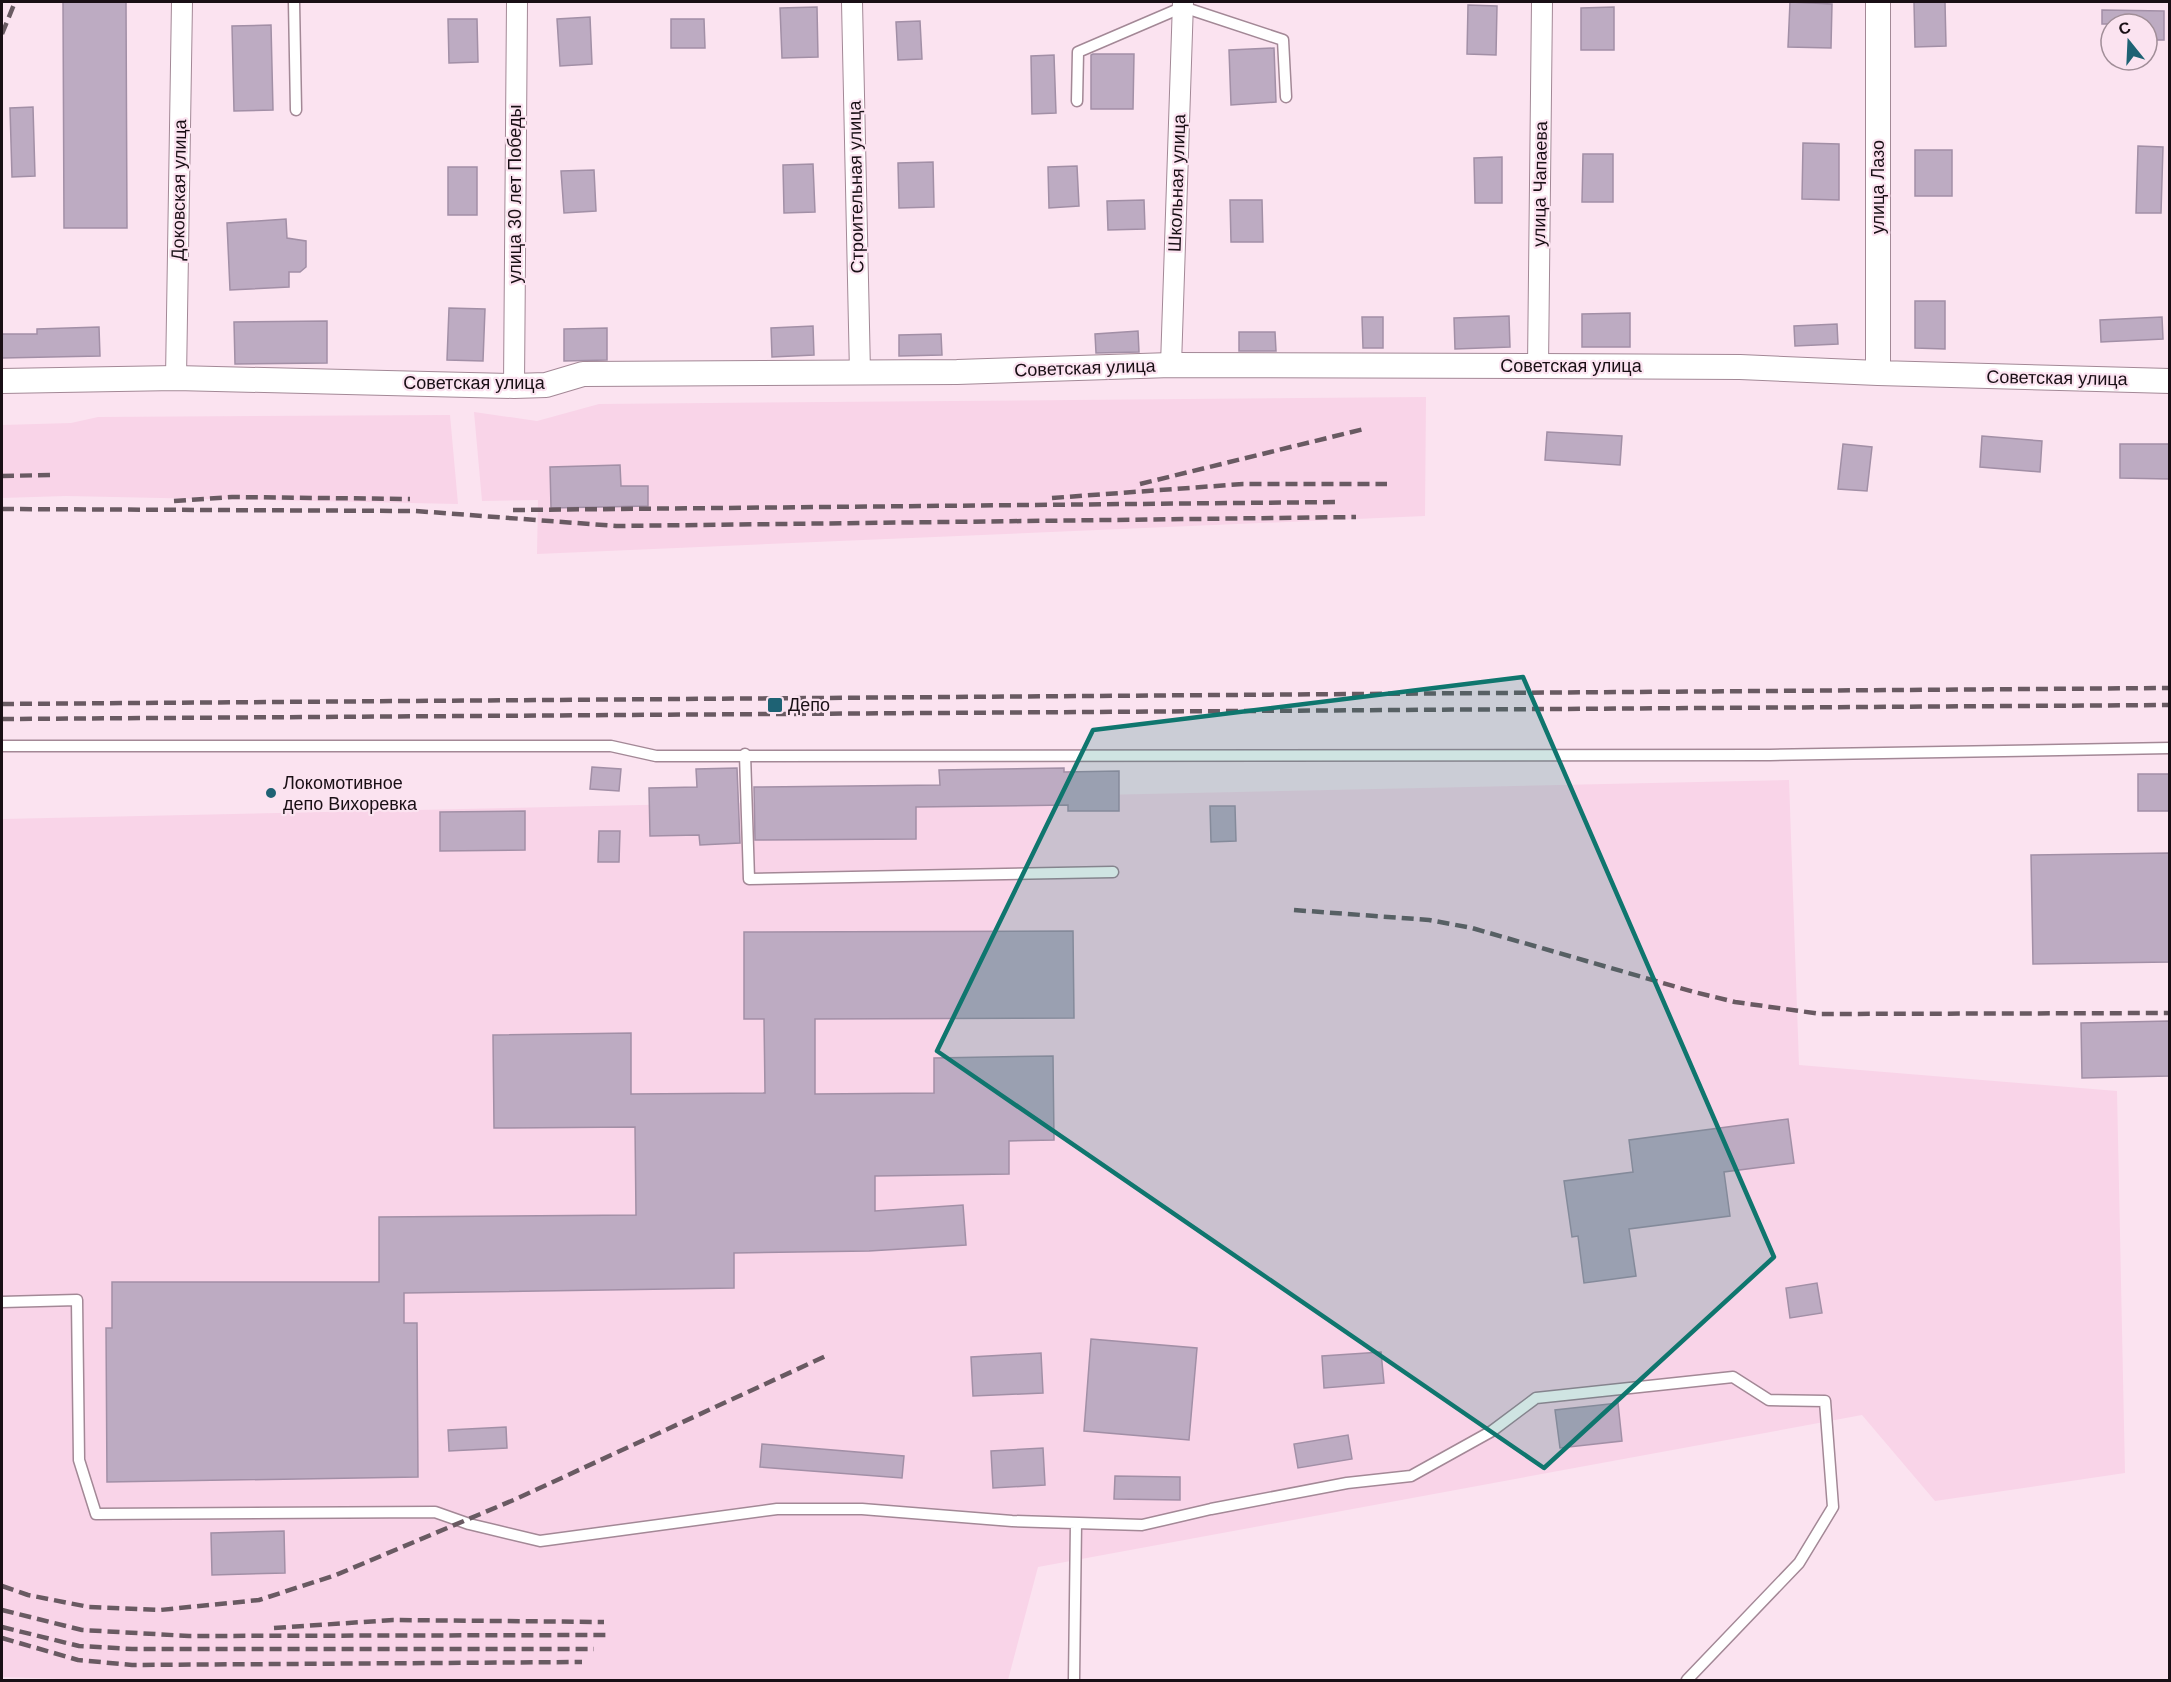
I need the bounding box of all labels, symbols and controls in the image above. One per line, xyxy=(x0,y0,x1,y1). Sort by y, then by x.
north arrow xyxy=(2099,12,2159,72)
text: С xyxy=(2116,18,2133,38)
street label: Строительная улица xyxy=(844,99,868,274)
street label: улица 30 лет Победы xyxy=(505,105,525,283)
street label: Школьная улица xyxy=(1165,113,1189,252)
street label: Доковская улица xyxy=(168,118,190,261)
street label: улица Чапаева xyxy=(1529,120,1551,247)
street label: улица Лазо xyxy=(1868,140,1888,234)
street label: Советская улица xyxy=(1014,356,1157,380)
street label: Советская улица xyxy=(1500,356,1643,376)
street label: Советская улица xyxy=(1986,367,2129,389)
street label: Советская улица xyxy=(403,373,546,393)
place label: Депо xyxy=(788,695,830,715)
marker: Депо xyxy=(766,696,784,714)
place label: Локомотивное депо Вихоревка xyxy=(283,773,418,814)
marker: Локомотивное депо Вихоревка xyxy=(264,786,278,800)

